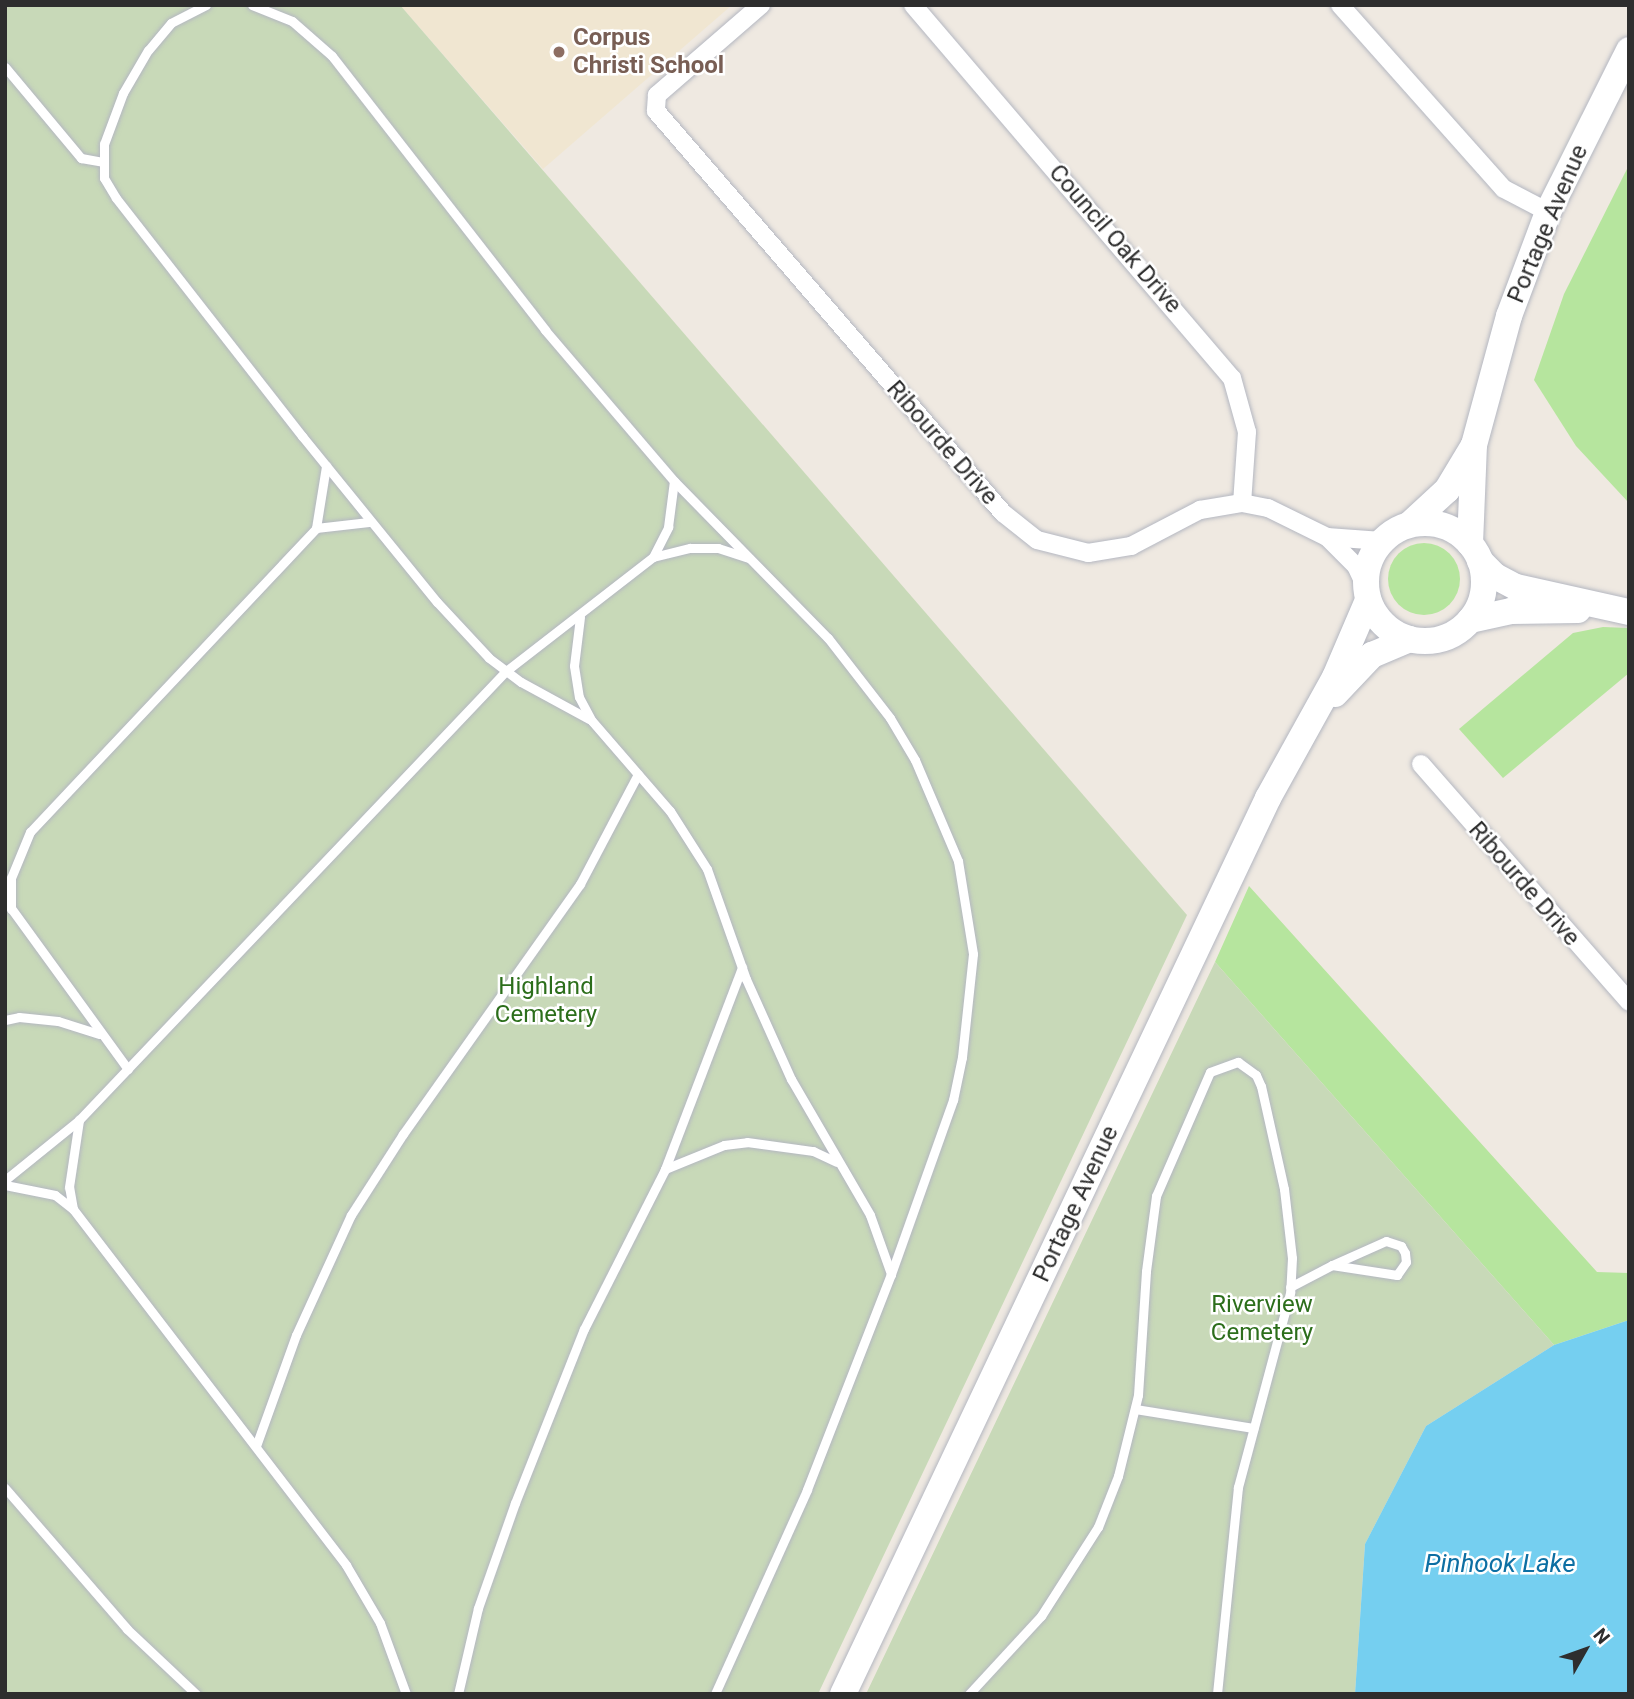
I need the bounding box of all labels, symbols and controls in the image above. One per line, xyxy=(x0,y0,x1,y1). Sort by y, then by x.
place label: Corpus Christi School xyxy=(573,24,724,80)
marker: Corpus Christi School xyxy=(551,44,567,60)
street label: Portage Avenue xyxy=(1502,141,1594,307)
street label: Council Oak Drive xyxy=(1043,159,1187,319)
street label: Ribourde Drive xyxy=(880,375,1004,511)
street label: Ribourde Drive xyxy=(1462,816,1586,952)
park label: Highland Cemetery xyxy=(495,973,597,1029)
street label: Portage Avenue xyxy=(1027,1121,1125,1287)
park label: Riverview Cemetery xyxy=(1211,1291,1313,1347)
water label: Pinhook Lake xyxy=(1425,1548,1575,1580)
north arrow xyxy=(1550,1615,1620,1685)
text: N xyxy=(1588,1624,1615,1649)

